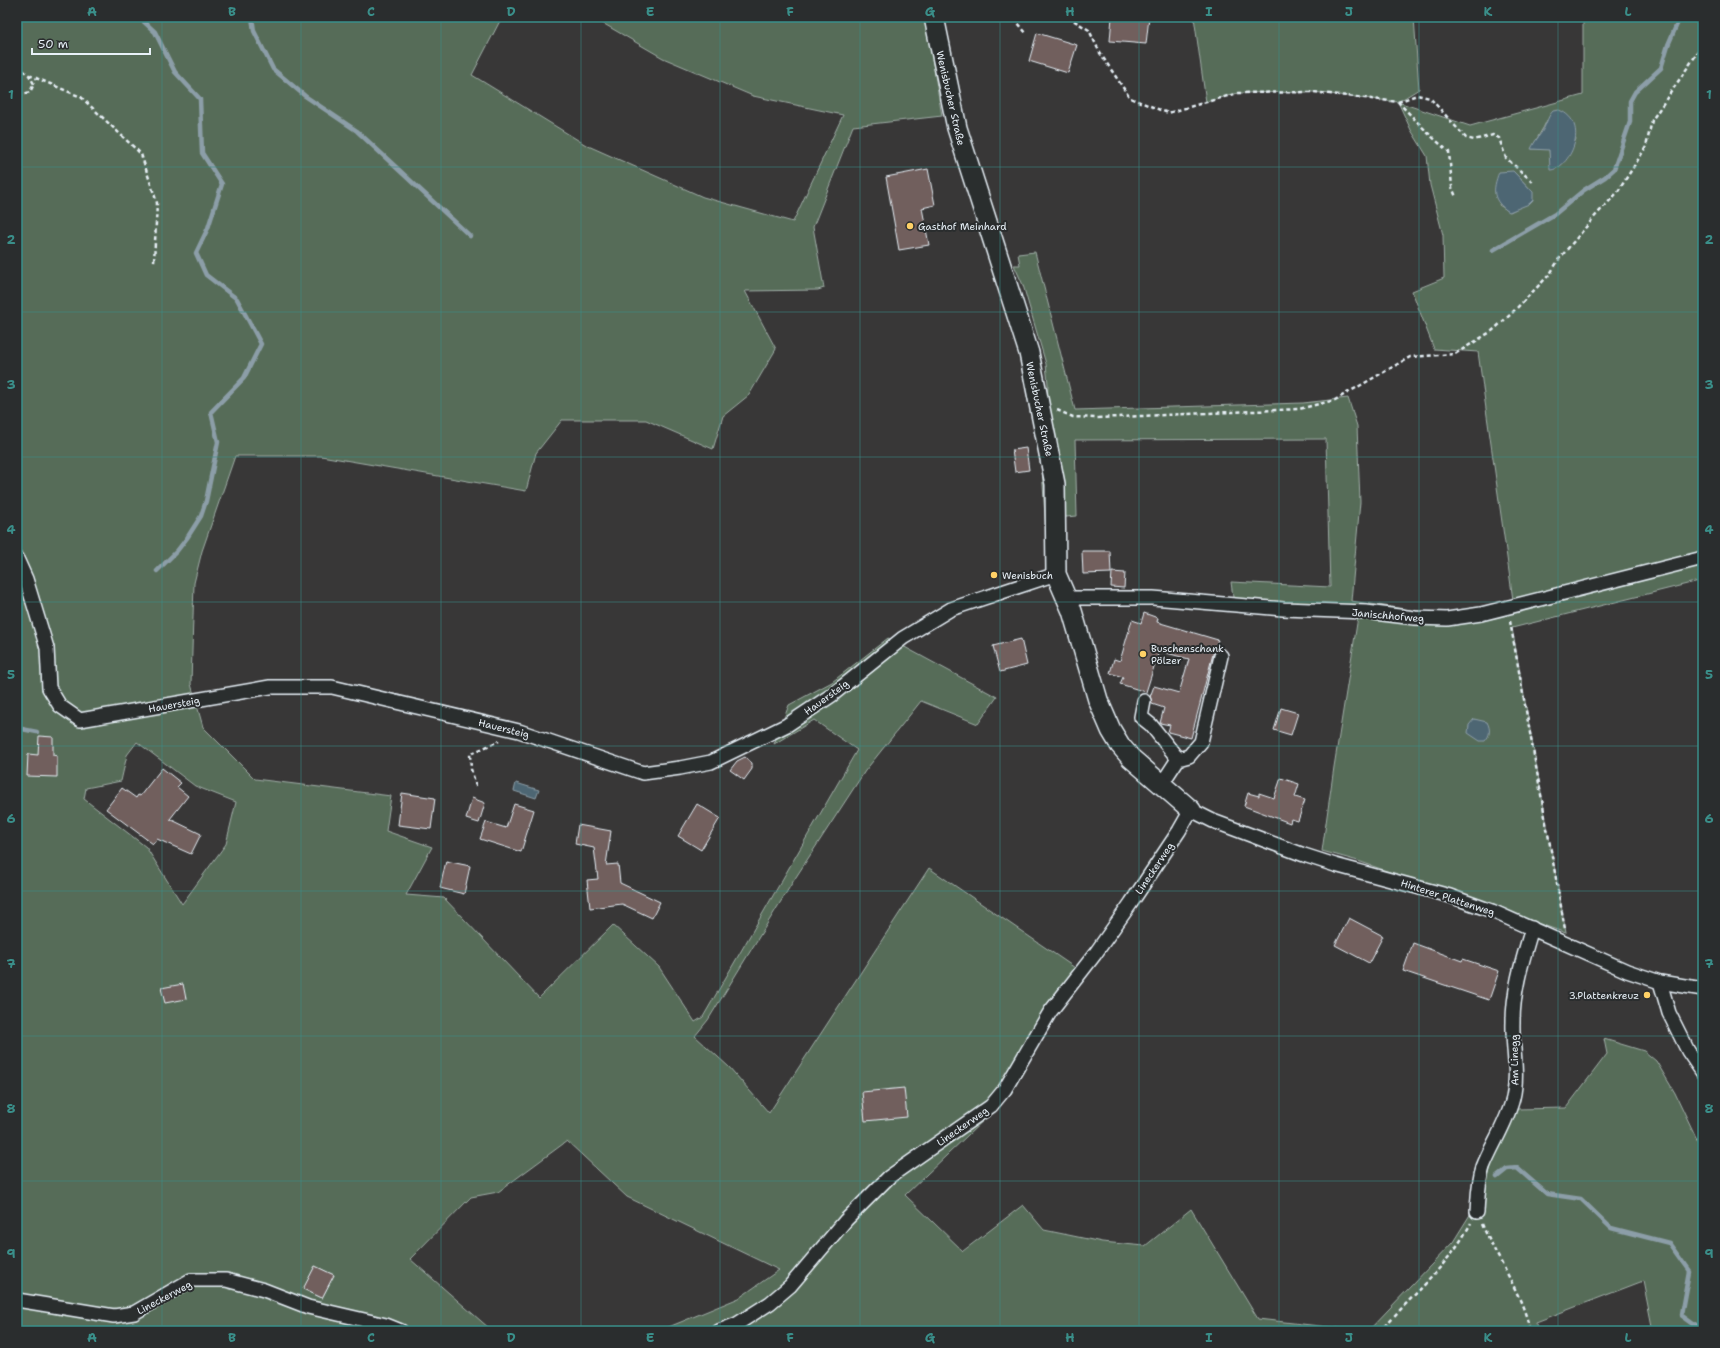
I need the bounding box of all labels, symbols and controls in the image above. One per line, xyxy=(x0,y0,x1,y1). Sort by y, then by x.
text: A xyxy=(87,3,97,20)
text: B xyxy=(228,3,236,20)
text: C xyxy=(367,3,375,20)
text: D xyxy=(506,3,516,20)
text: E xyxy=(646,3,655,20)
text: F xyxy=(786,3,794,20)
text: G xyxy=(925,3,936,20)
text: H xyxy=(1065,3,1075,20)
text: I xyxy=(1205,3,1213,20)
text: J xyxy=(1345,3,1353,20)
text: K xyxy=(1484,3,1493,20)
text: L xyxy=(1624,3,1632,20)
scale bar xyxy=(32,30,150,56)
text: 50 m xyxy=(38,36,68,52)
street label: Wenisbucher Straße xyxy=(933,50,968,147)
text: 1 xyxy=(8,86,14,103)
text: 1 xyxy=(1706,86,1712,103)
place label: Gasthof Meinhard xyxy=(918,220,1007,233)
marker: Gasthof Meinhard xyxy=(905,221,915,231)
text: 2 xyxy=(6,231,16,248)
text: 2 xyxy=(1704,231,1714,248)
street label: Wenisbucher Straße xyxy=(1023,360,1056,458)
text: 3 xyxy=(6,376,16,393)
text: 3 xyxy=(1704,376,1714,393)
text: 4 xyxy=(6,521,16,538)
text: 4 xyxy=(1704,521,1714,538)
place label: Wenisbuch xyxy=(1002,569,1053,582)
marker: Wenisbuch xyxy=(989,570,999,580)
street label: Janischhofweg xyxy=(1351,606,1425,625)
place label: Buschenschank Pölzer xyxy=(1151,642,1224,667)
marker: Buschenschank Pölzer xyxy=(1138,649,1148,659)
text: 5 xyxy=(7,666,15,683)
text: 5 xyxy=(1705,666,1713,683)
street label: Hauersteig xyxy=(801,677,851,718)
street label: Hauersteig xyxy=(147,694,201,715)
street label: Hauersteig xyxy=(477,716,531,741)
text: 6 xyxy=(6,810,16,827)
text: 6 xyxy=(1704,810,1714,827)
street label: Lineckerweg xyxy=(1132,840,1177,897)
street label: Hinterer Plattenweg xyxy=(1399,876,1497,919)
text: 7 xyxy=(6,955,16,972)
text: 7 xyxy=(1704,955,1714,972)
place label: 3.Plattenkreuz xyxy=(1569,989,1639,1002)
marker: 3.Plattenkreuz xyxy=(1642,990,1652,1000)
street label: Am Linegg xyxy=(1508,1034,1521,1086)
text: 8 xyxy=(6,1100,16,1117)
text: 8 xyxy=(1704,1100,1714,1117)
street label: Lineckerweg xyxy=(934,1104,991,1149)
text: 9 xyxy=(6,1245,16,1262)
text: 9 xyxy=(1704,1245,1714,1262)
street label: Lineckerweg xyxy=(135,1278,194,1317)
text: A xyxy=(87,1329,97,1346)
text: B xyxy=(228,1329,236,1346)
text: C xyxy=(367,1329,375,1346)
text: D xyxy=(506,1329,516,1346)
text: E xyxy=(646,1329,655,1346)
text: F xyxy=(786,1329,794,1346)
text: G xyxy=(925,1329,936,1346)
text: H xyxy=(1065,1329,1075,1346)
text: I xyxy=(1205,1329,1213,1346)
text: J xyxy=(1345,1329,1353,1346)
text: K xyxy=(1484,1329,1493,1346)
text: L xyxy=(1624,1329,1632,1346)

